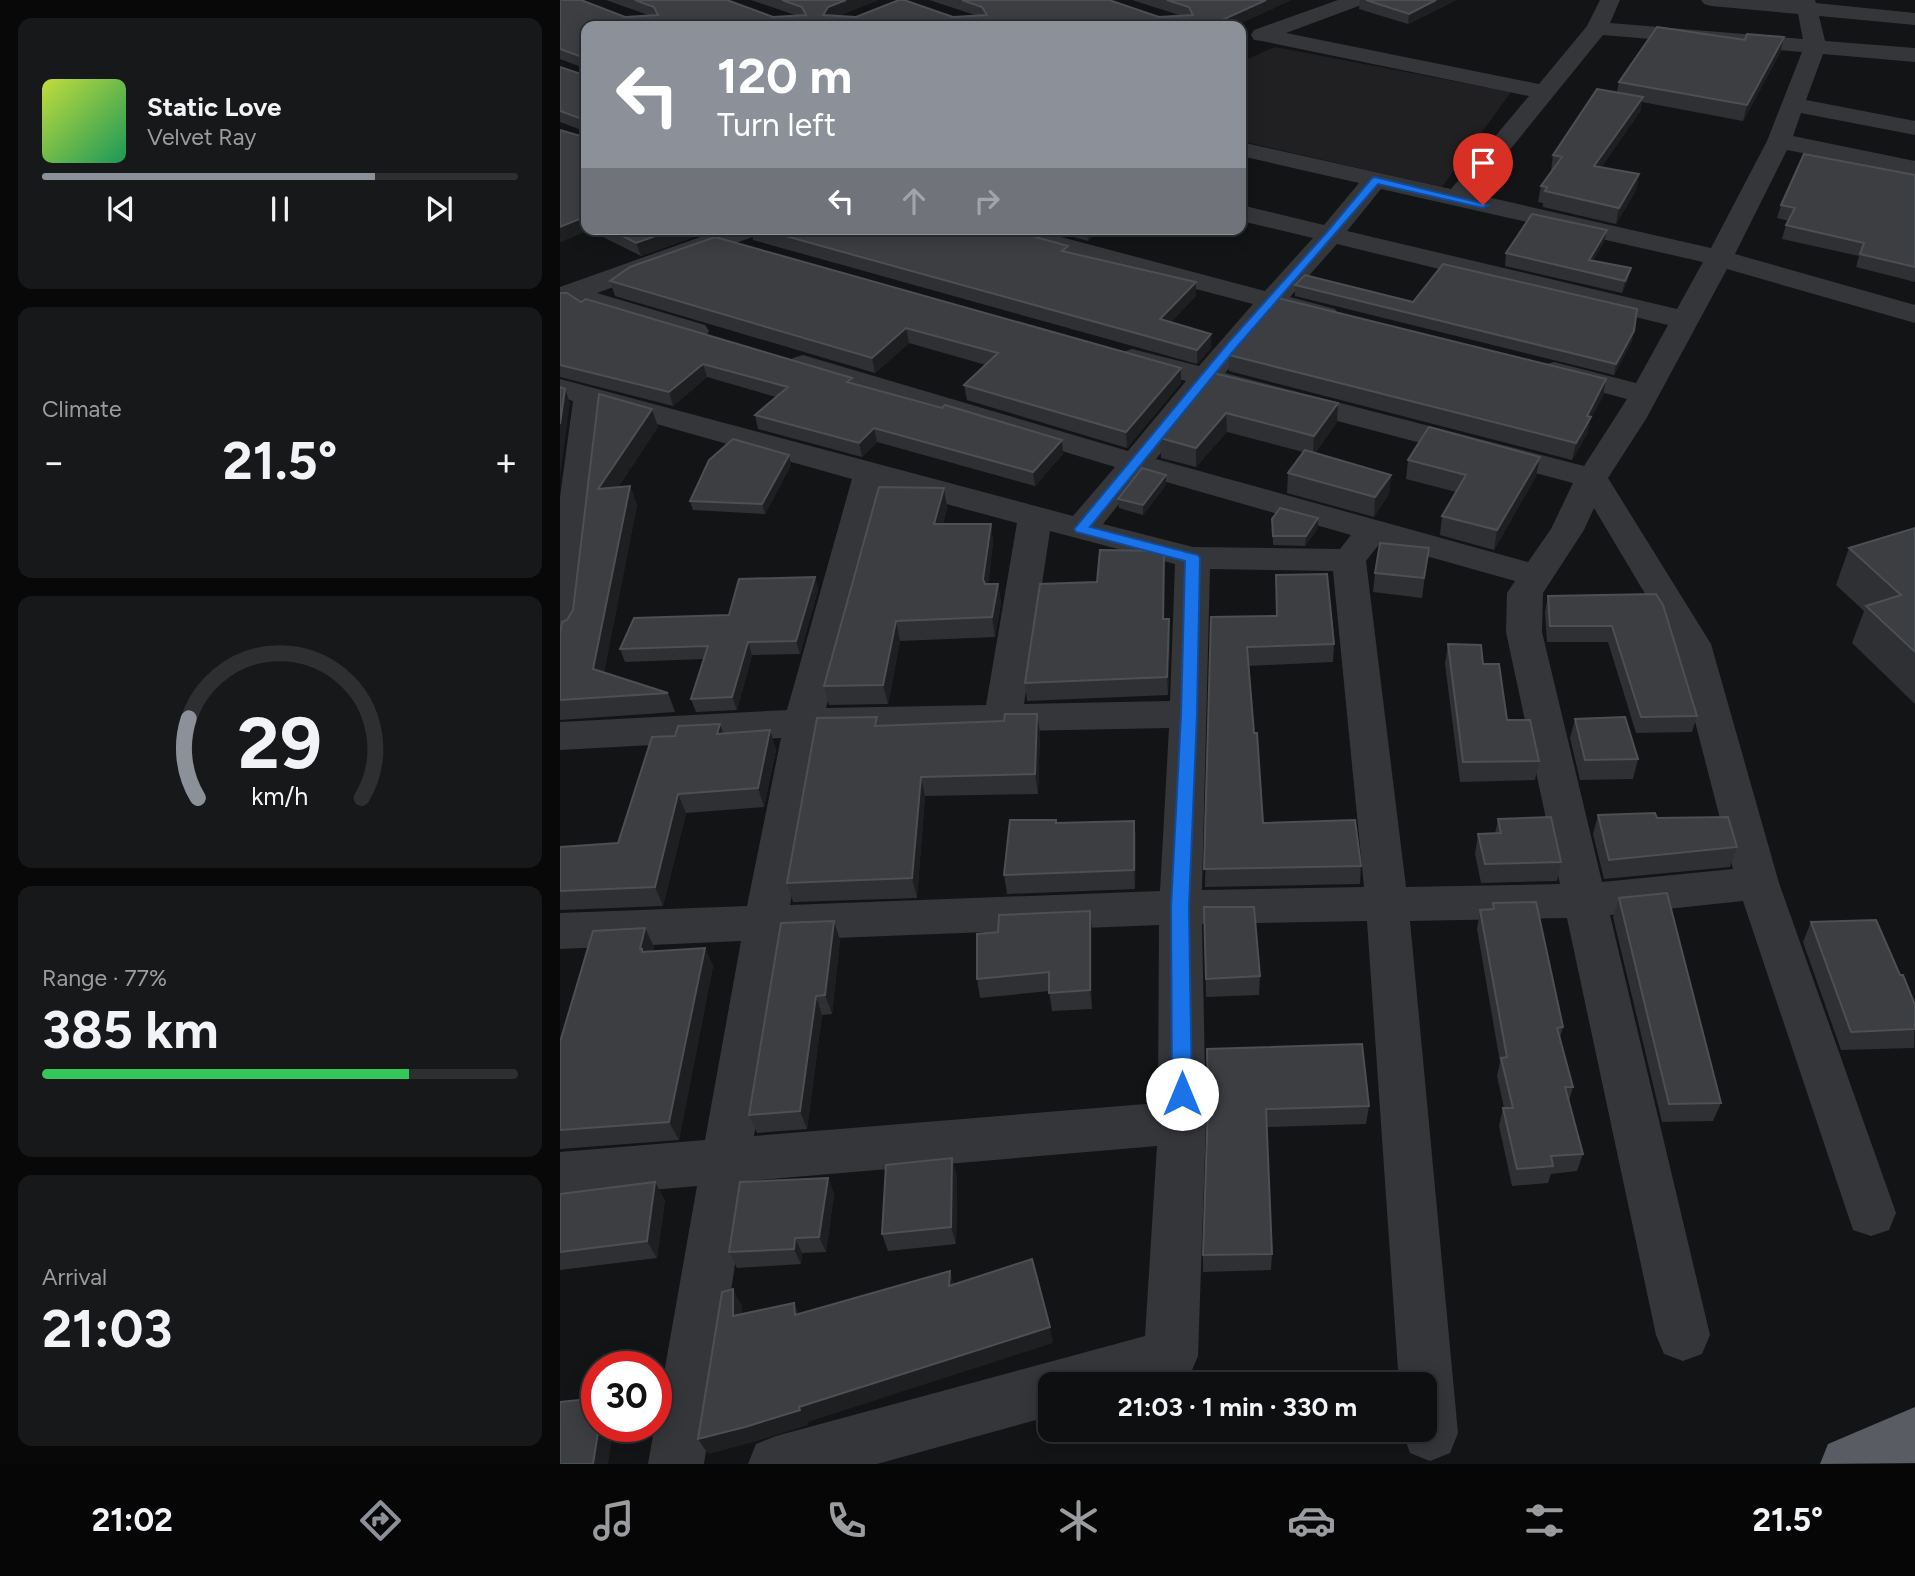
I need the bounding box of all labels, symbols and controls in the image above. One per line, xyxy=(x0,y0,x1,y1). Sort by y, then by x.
text: 120 m xyxy=(717,46,852,105)
icon: left xyxy=(602,49,693,140)
text: Static Love xyxy=(147,91,281,123)
text: Turn left xyxy=(717,106,836,144)
text: Velvet Ray xyxy=(147,123,256,151)
pin xyxy=(1453,133,1513,205)
icon: arrive xyxy=(1464,144,1502,182)
icon: left xyxy=(822,182,860,220)
icon: ahead xyxy=(895,182,933,220)
icon: right xyxy=(968,182,1006,220)
icon: previous xyxy=(102,190,140,228)
icon: pause xyxy=(261,190,299,228)
icon: next xyxy=(420,190,458,228)
text: Climate xyxy=(42,395,121,423)
text: 21.5° xyxy=(223,430,337,492)
text: − xyxy=(42,439,66,485)
text: + xyxy=(494,439,518,485)
text: 29 xyxy=(238,699,322,786)
text: km/h xyxy=(251,781,309,811)
text: Range · 77% xyxy=(42,964,167,992)
text: 385 km xyxy=(42,999,219,1061)
position arrow xyxy=(1145,1057,1219,1131)
text: Arrival xyxy=(42,1263,107,1291)
text: 21:03 xyxy=(42,1298,172,1360)
speed limit sign: 30 xyxy=(581,1351,672,1442)
text: 21:03 · 1 min · 330 m xyxy=(1118,1391,1357,1423)
icon: directions xyxy=(356,1496,405,1545)
icon: music xyxy=(589,1496,638,1545)
icon: phone xyxy=(822,1496,871,1545)
icon: climate xyxy=(1054,1496,1103,1545)
icon: car xyxy=(1287,1496,1336,1545)
icon: filters xyxy=(1520,1496,1569,1545)
text: 21:02 xyxy=(92,1501,173,1539)
text: 21.5° xyxy=(1752,1501,1823,1539)

